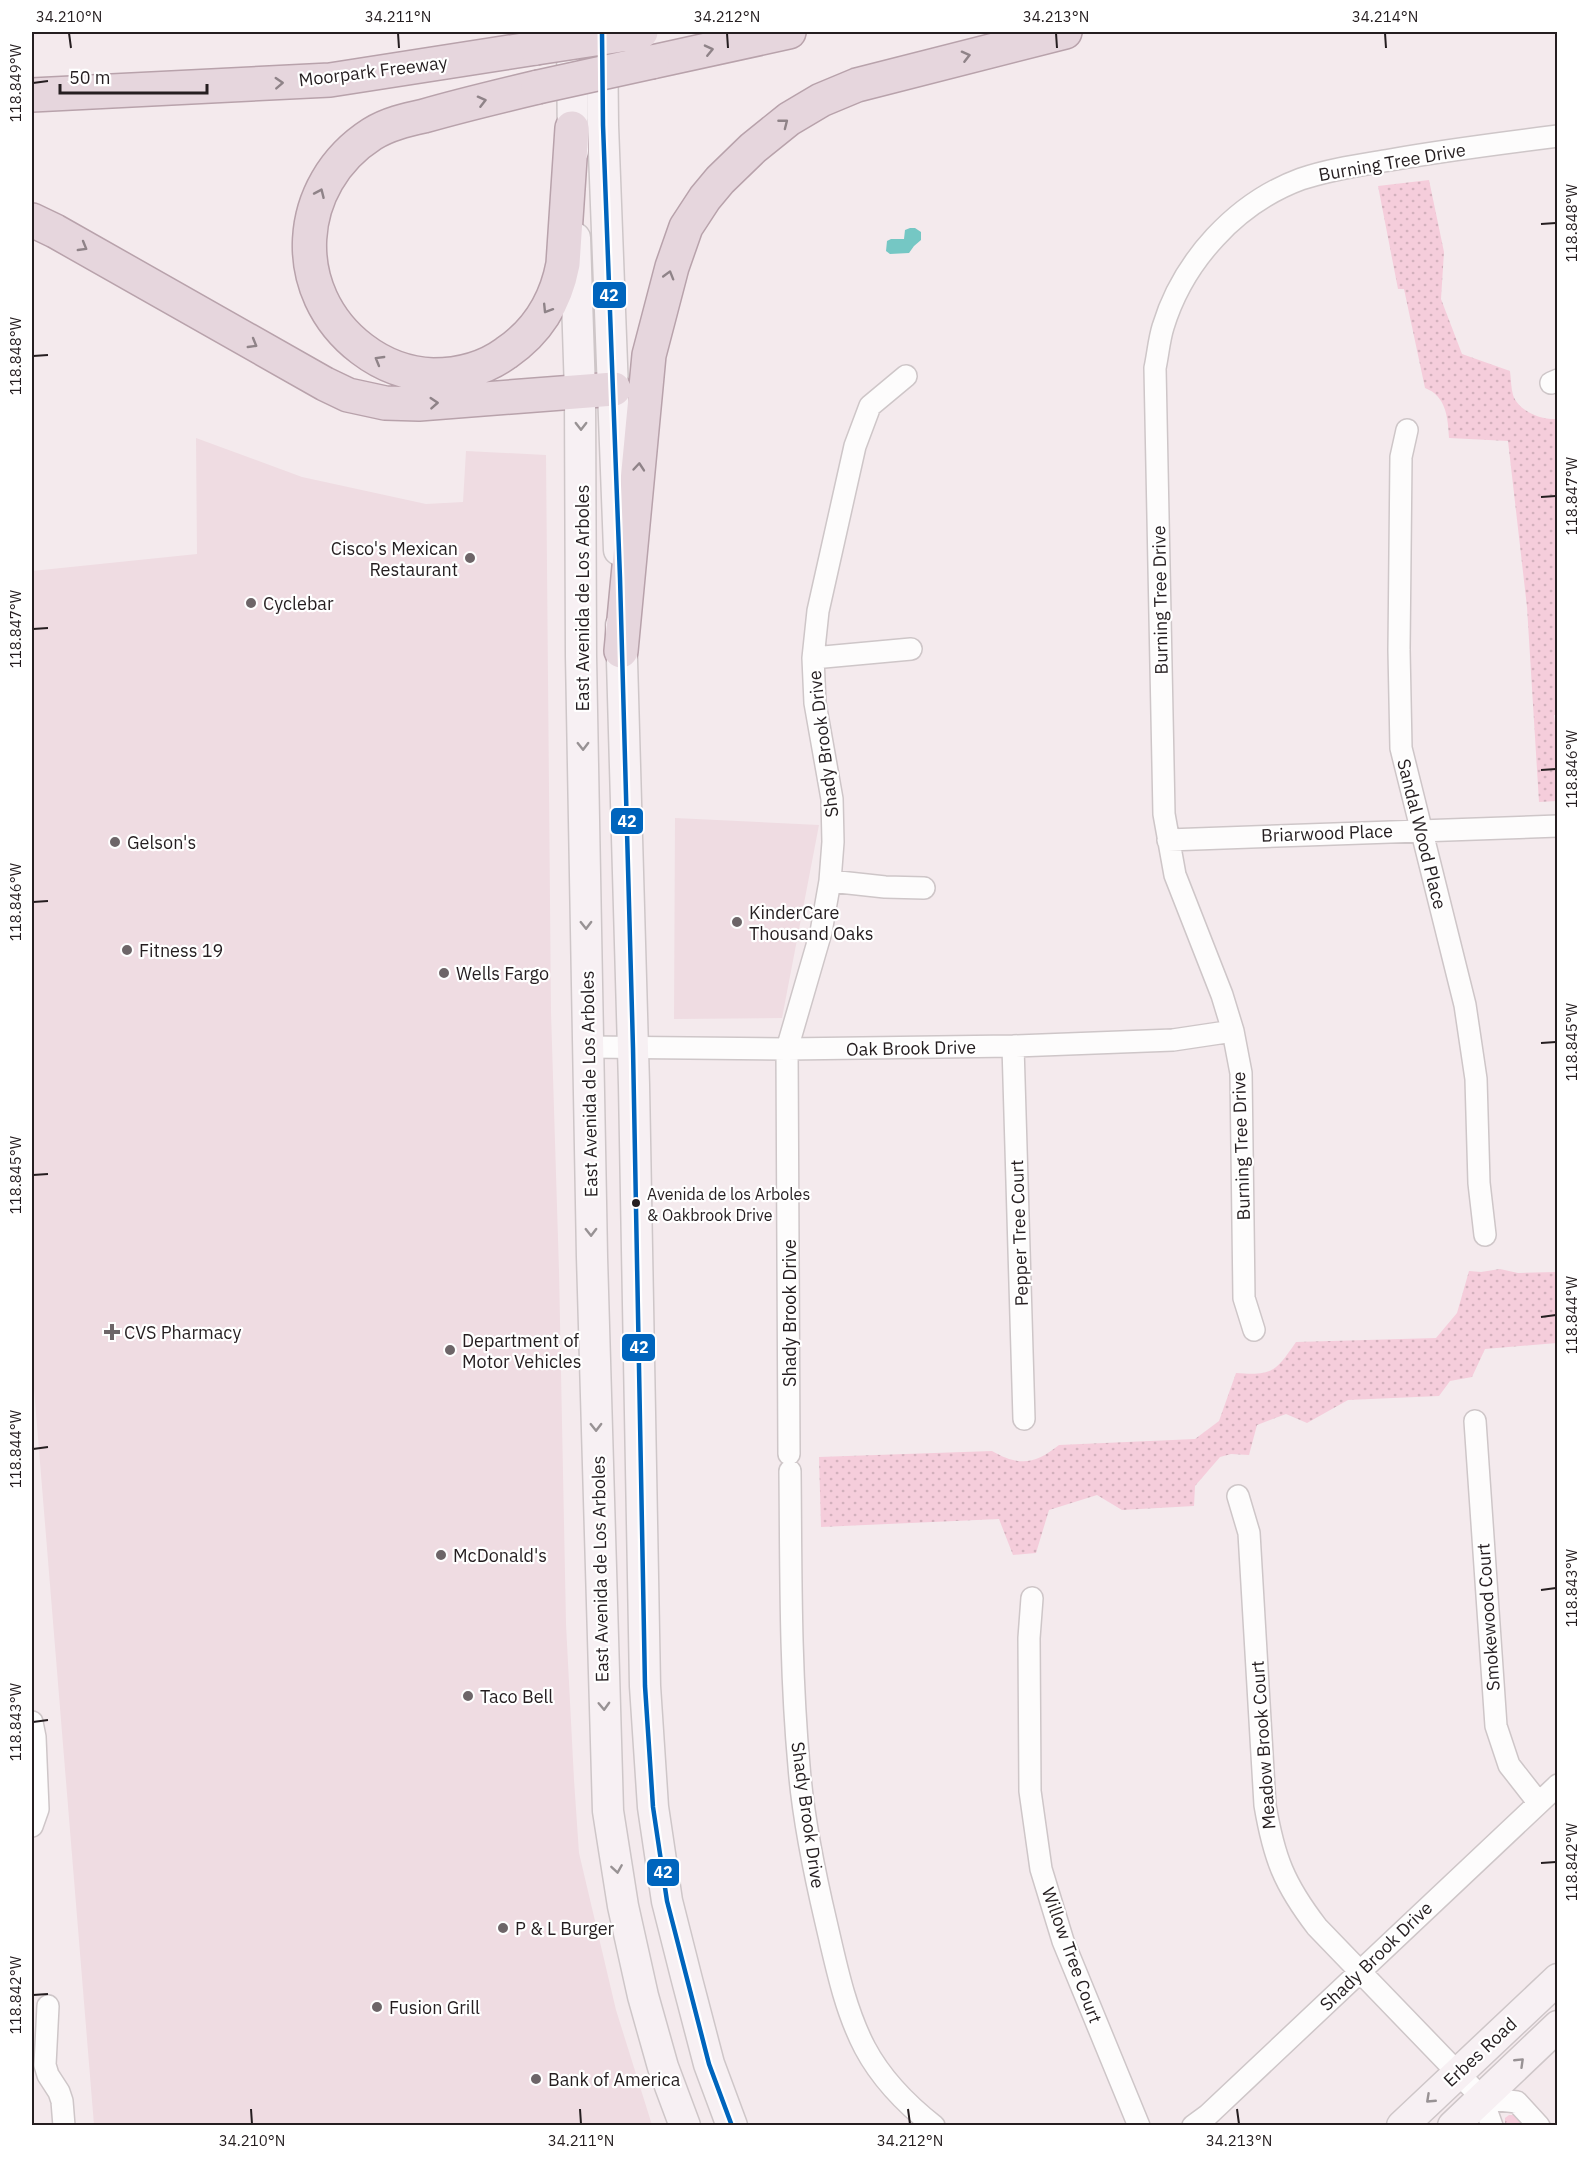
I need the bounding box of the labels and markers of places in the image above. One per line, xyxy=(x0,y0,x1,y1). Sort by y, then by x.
place label: Cisco's Mexican Restaurant xyxy=(331,537,458,581)
marker: Cisco's Mexican Restaurant xyxy=(463,551,477,565)
place label: Cyclebar xyxy=(263,592,334,615)
marker: Cyclebar xyxy=(244,596,258,610)
place label: Gelson's xyxy=(127,831,196,854)
marker: Gelson's xyxy=(108,835,122,849)
place label: KinderCare Thousand Oaks xyxy=(749,901,874,945)
marker: KinderCare Thousand Oaks xyxy=(730,915,744,929)
place label: Fitness 19 xyxy=(139,939,223,962)
marker: Fitness 19 xyxy=(120,943,134,957)
place label: Wells Fargo xyxy=(456,962,549,985)
marker: Wells Fargo xyxy=(437,966,451,980)
place label: Avenida de los Arboles & Oakbrook Drive xyxy=(647,1184,810,1225)
marker: Avenida de los Arboles & Oakbrook Drive xyxy=(630,1197,642,1209)
place label: CVS Pharmacy xyxy=(124,1321,241,1344)
marker: CVS Pharmacy xyxy=(105,1325,119,1339)
place label: Department of Motor Vehicles xyxy=(462,1329,582,1373)
marker: Department of Motor Vehicles xyxy=(443,1343,457,1357)
place label: McDonald's xyxy=(453,1544,547,1567)
marker: McDonald's xyxy=(434,1548,448,1562)
place label: Taco Bell xyxy=(480,1685,553,1708)
marker: Taco Bell xyxy=(461,1689,475,1703)
place label: P & L Burger xyxy=(515,1917,615,1940)
marker: P & L Burger xyxy=(496,1921,510,1935)
place label: Fusion Grill xyxy=(389,1996,480,2019)
marker: Fusion Grill xyxy=(370,2000,384,2014)
place label: Bank of America xyxy=(548,2068,681,2091)
marker: Bank of America xyxy=(529,2072,543,2086)

